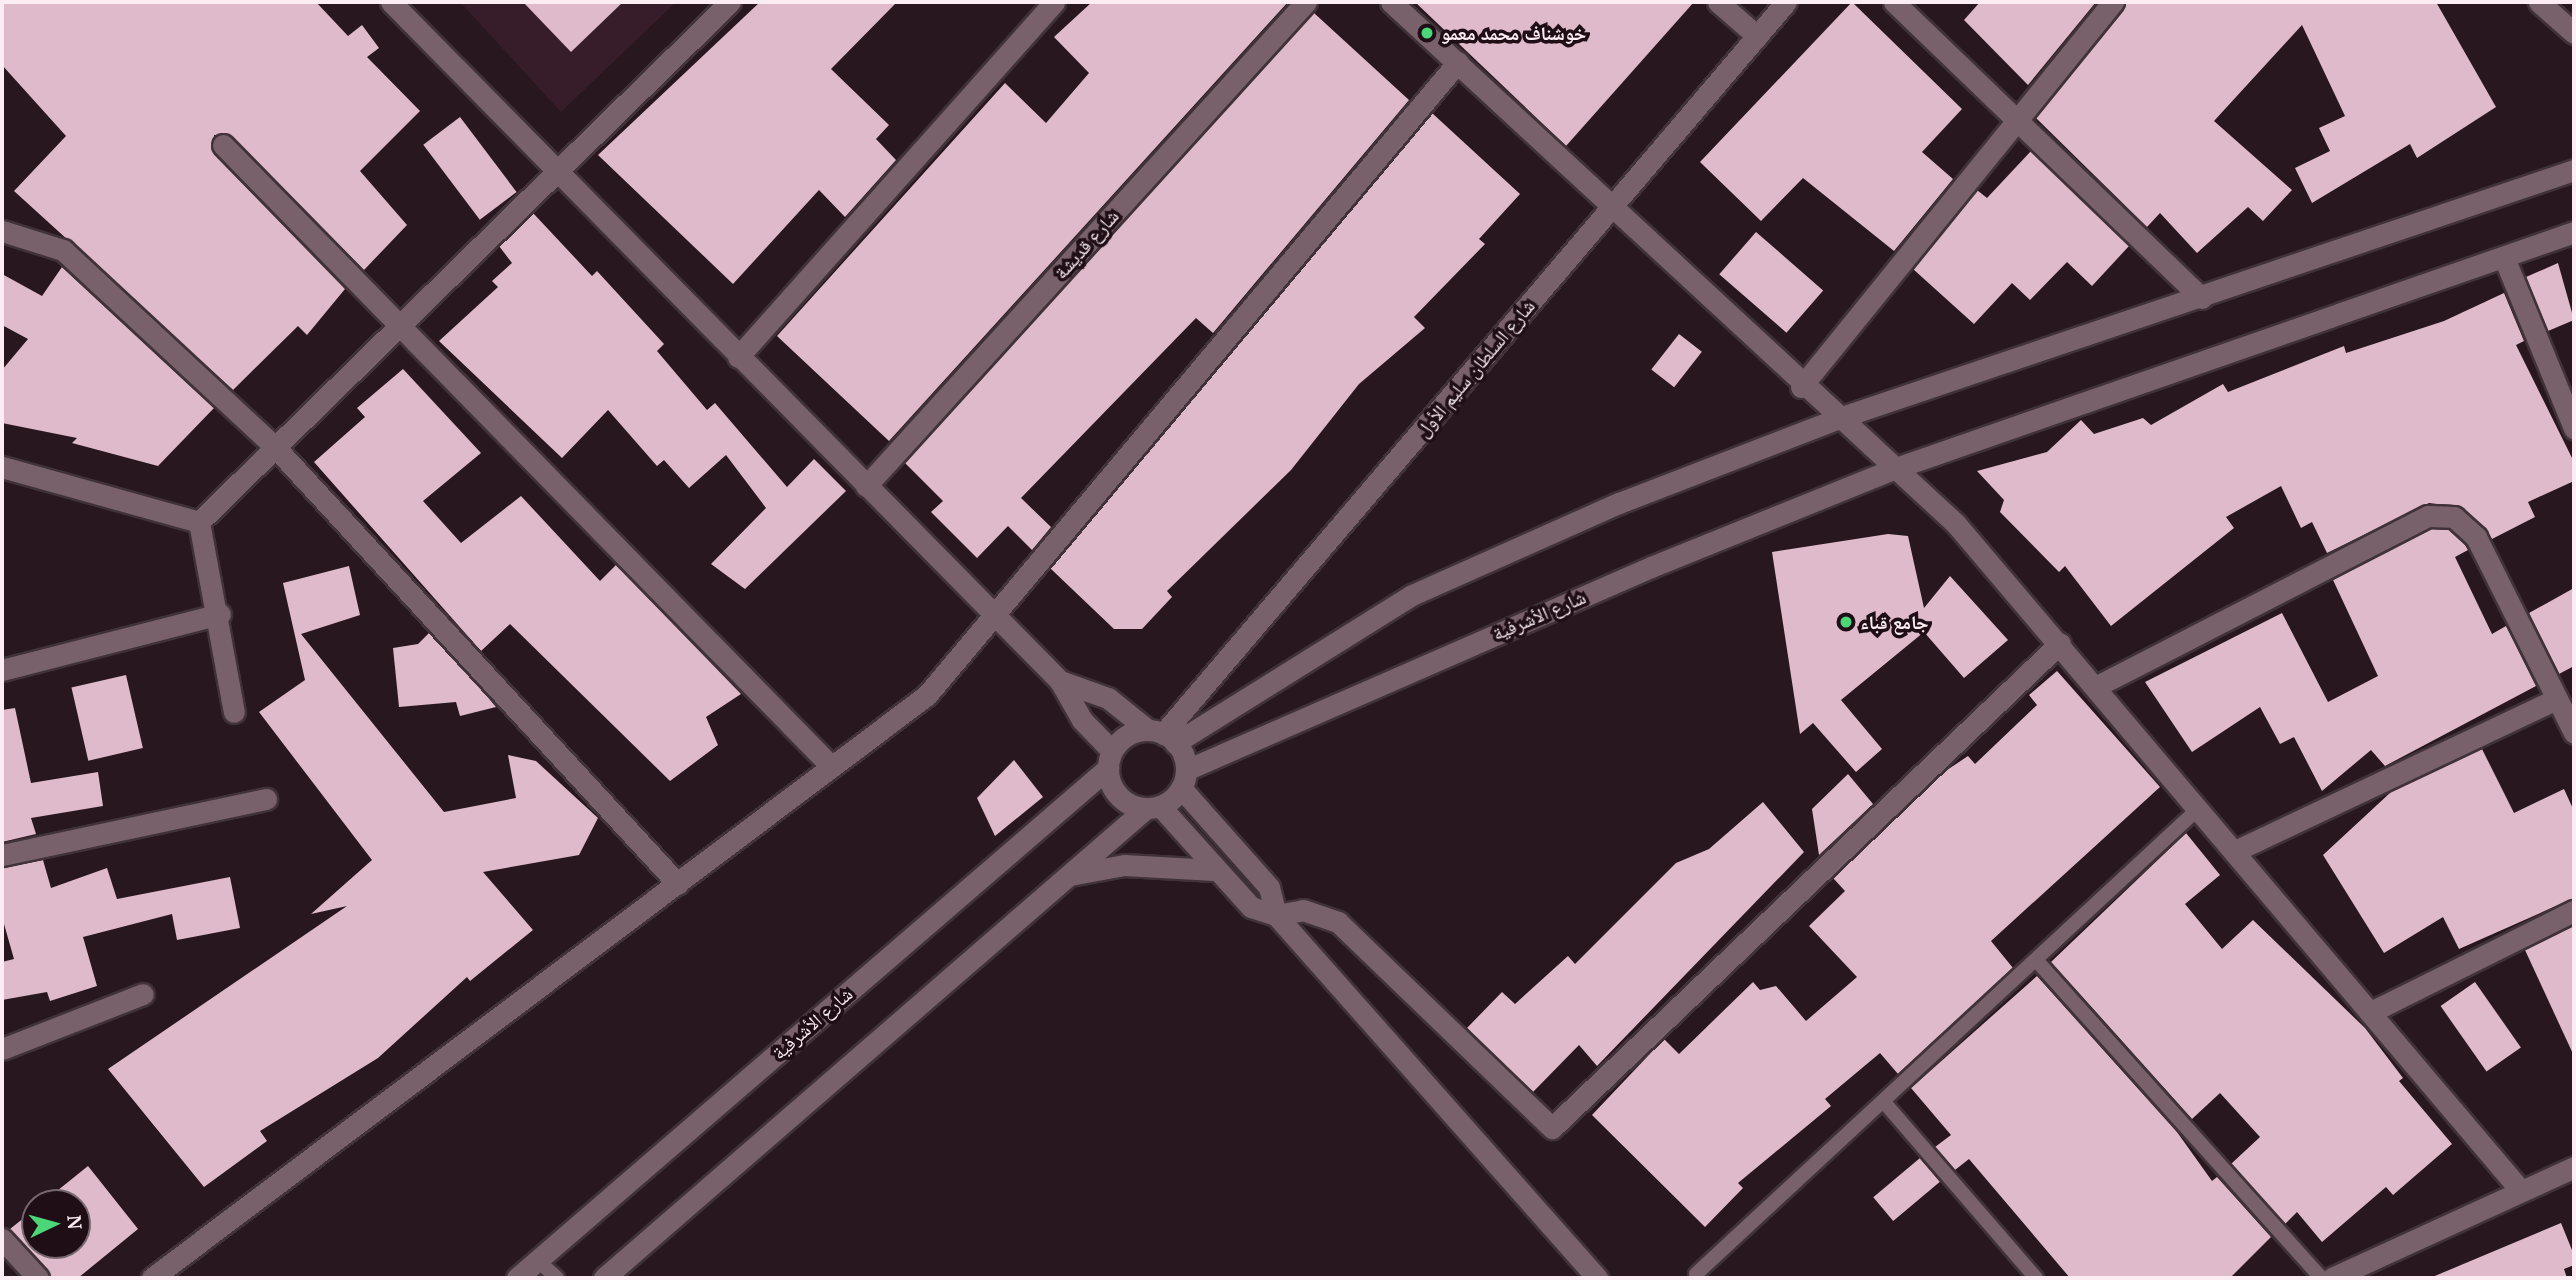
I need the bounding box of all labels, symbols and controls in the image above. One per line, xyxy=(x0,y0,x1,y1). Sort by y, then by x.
place label: خوشناف محمد معمو xyxy=(1441,22,1586,44)
marker: خوشناف محمد معمو xyxy=(1419,25,1435,41)
street label: شارع قديشة xyxy=(1049,205,1123,283)
street label: شارع السلطان سليم الأول xyxy=(1411,295,1539,441)
street label: شارع الأشرفية xyxy=(1489,585,1589,645)
place label: جامع قباء xyxy=(1860,611,1929,633)
marker: جامع قباء xyxy=(1838,614,1854,630)
street label: شارع الأشرفية xyxy=(767,982,857,1064)
north arrow xyxy=(21,1189,91,1259)
text: N xyxy=(62,1214,89,1231)

